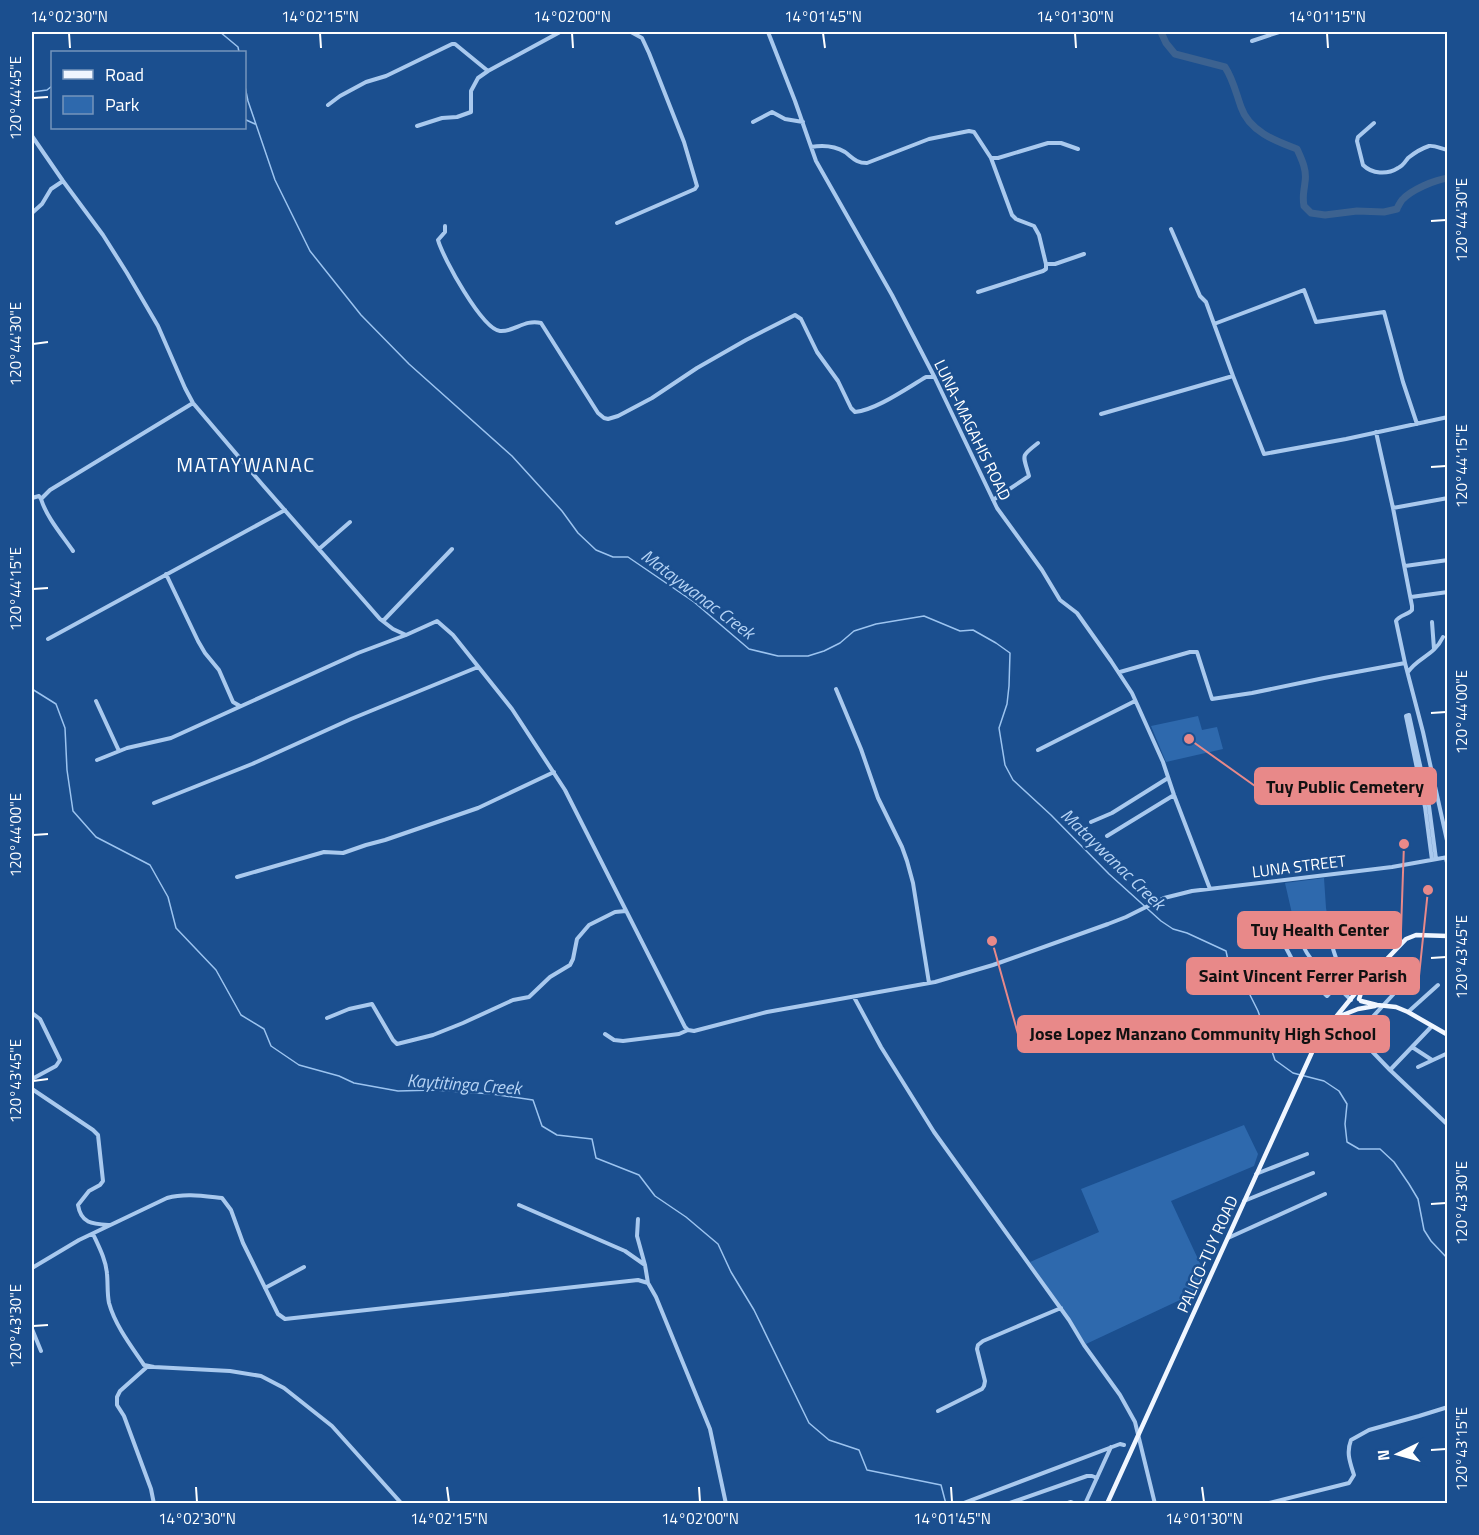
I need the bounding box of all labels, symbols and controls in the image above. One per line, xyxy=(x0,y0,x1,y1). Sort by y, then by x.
text: 14°02'30"N xyxy=(30,5,108,28)
text: 14°02'15"N xyxy=(281,5,359,28)
text: 14°02'00"N xyxy=(533,5,611,28)
text: 14°01'45"N xyxy=(784,5,862,28)
text: 14°01'30"N xyxy=(1036,5,1114,28)
text: 14°01'15"N xyxy=(1288,5,1366,28)
legend xyxy=(51,51,246,129)
text: 120°44'45"E xyxy=(4,56,27,140)
text: Road xyxy=(105,61,144,88)
text: Park xyxy=(105,91,140,118)
text: 120°44'30"E xyxy=(1450,178,1473,262)
text: 120°44'30"E xyxy=(4,302,27,386)
street label: LUNA-MAGAHIS ROAD xyxy=(928,355,1018,505)
text: 120°44'15"E xyxy=(1450,424,1473,508)
district label: MATAYWANAC xyxy=(176,449,316,480)
water label: Mataywanac Creek xyxy=(635,542,762,647)
text: 120°44'15"E xyxy=(4,547,27,631)
text: 120°44'00"E xyxy=(1450,670,1473,754)
callout: Tuy Public Cemetery xyxy=(1255,768,1436,804)
text: Tuy Public Cemetery xyxy=(1266,773,1424,800)
text: 120°44'00"E xyxy=(4,793,27,877)
water label: Mataywanac Creek xyxy=(1055,802,1173,917)
street label: LUNA STREET xyxy=(1251,848,1348,884)
callout: Tuy Health Center xyxy=(1238,912,1401,948)
text: 120°43'45"E xyxy=(1450,915,1473,999)
text: Tuy Health Center xyxy=(1251,916,1389,943)
callout: Saint Vincent Ferrer Parish xyxy=(1187,958,1419,994)
text: Saint Vincent Ferrer Parish xyxy=(1199,962,1407,989)
callout: Jose Lopez Manzano Community High School xyxy=(1018,1016,1389,1052)
text: Jose Lopez Manzano Community High School xyxy=(1030,1020,1376,1047)
text: 120°43'45"E xyxy=(4,1039,27,1123)
water label: Kaytitinga Creek xyxy=(406,1067,524,1102)
text: 120°43'30"E xyxy=(1450,1161,1473,1245)
street label: PALICO-TUY ROAD xyxy=(1170,1192,1244,1316)
text: 120°43'30"E xyxy=(4,1284,27,1368)
text: 120°43'15"E xyxy=(1450,1407,1473,1491)
north arrow xyxy=(1368,1424,1428,1484)
text: N xyxy=(1371,1449,1395,1462)
text: 14°02'30"N xyxy=(158,1507,236,1530)
text: 14°02'15"N xyxy=(410,1507,488,1530)
text: 14°02'00"N xyxy=(661,1507,739,1530)
text: 14°01'45"N xyxy=(913,1507,991,1530)
text: 14°01'30"N xyxy=(1165,1507,1243,1530)

